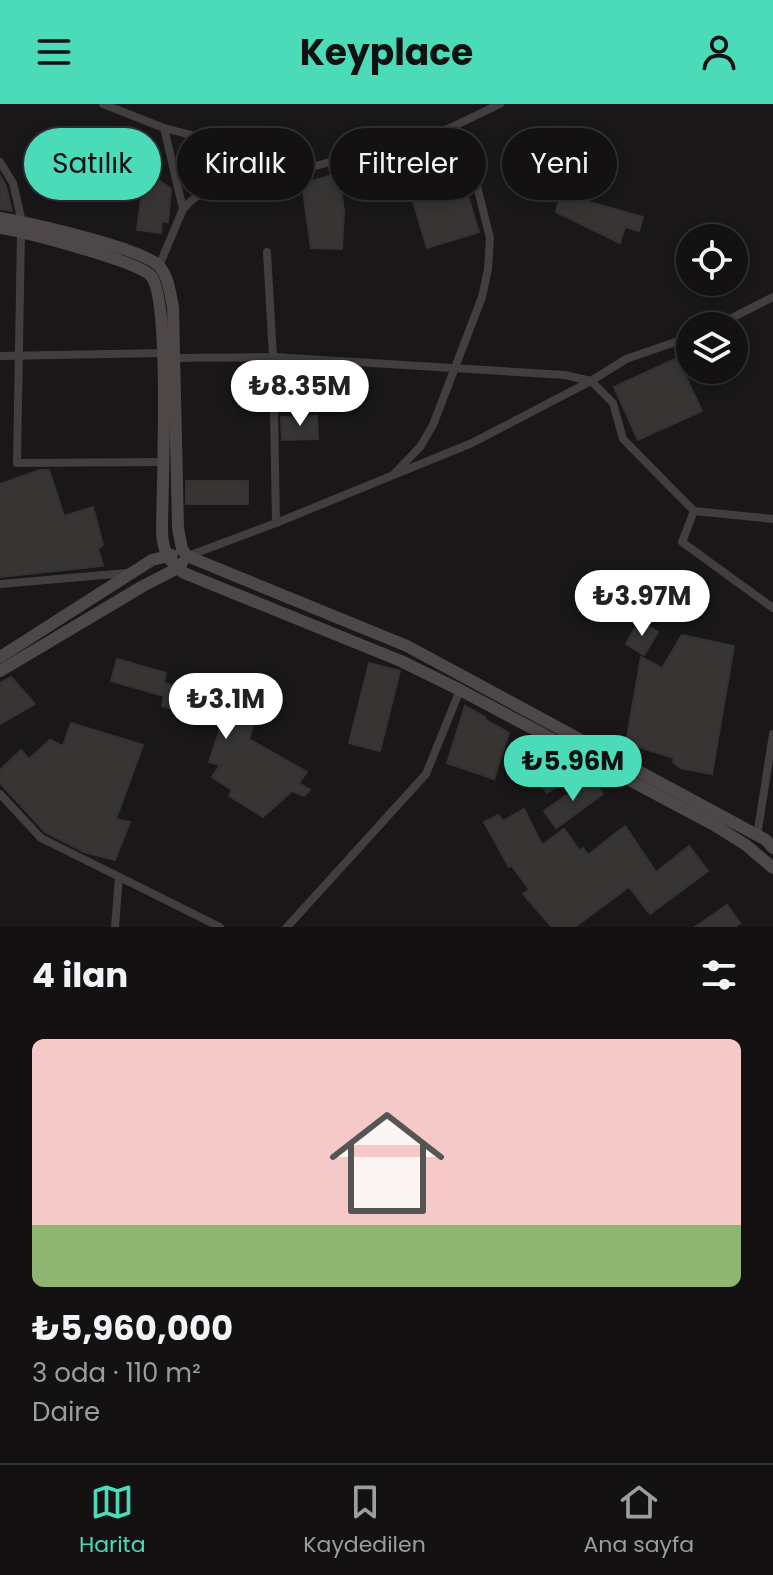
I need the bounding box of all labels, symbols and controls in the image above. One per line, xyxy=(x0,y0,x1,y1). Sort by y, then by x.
text: Keyplace xyxy=(300,27,473,78)
icon: menu xyxy=(32,30,76,74)
icon: person xyxy=(697,30,741,74)
chip: Satılık xyxy=(24,128,161,200)
chip: Kiralık xyxy=(177,128,314,200)
chip: Filtreler xyxy=(330,128,486,200)
chip: Yeni xyxy=(502,128,617,200)
map controls xyxy=(676,224,748,384)
button: locate xyxy=(676,224,748,296)
button: layers xyxy=(676,312,748,384)
pin: ₺8.35M xyxy=(235,360,365,428)
text: ₺8.35M xyxy=(249,368,351,404)
pin: ₺3.97M xyxy=(577,570,707,638)
text: ₺3.97M xyxy=(593,578,691,614)
pin: ₺3.1M xyxy=(170,673,282,741)
text: ₺3.1M xyxy=(187,681,265,717)
pin: ₺5.96M xyxy=(508,735,638,803)
text: ₺5.96M xyxy=(522,743,624,779)
text: 4 ilan xyxy=(32,951,128,999)
icon: filters xyxy=(697,953,741,997)
icon: home xyxy=(315,1091,459,1235)
text: ₺5,960,000 xyxy=(32,1304,233,1352)
text: 3 oda · 110 m² xyxy=(32,1355,201,1391)
text: Daire xyxy=(32,1394,100,1430)
tab: Harita xyxy=(79,1480,146,1561)
tab: Kaydedilen xyxy=(303,1480,426,1561)
tab: Ana sayfa xyxy=(584,1480,694,1561)

